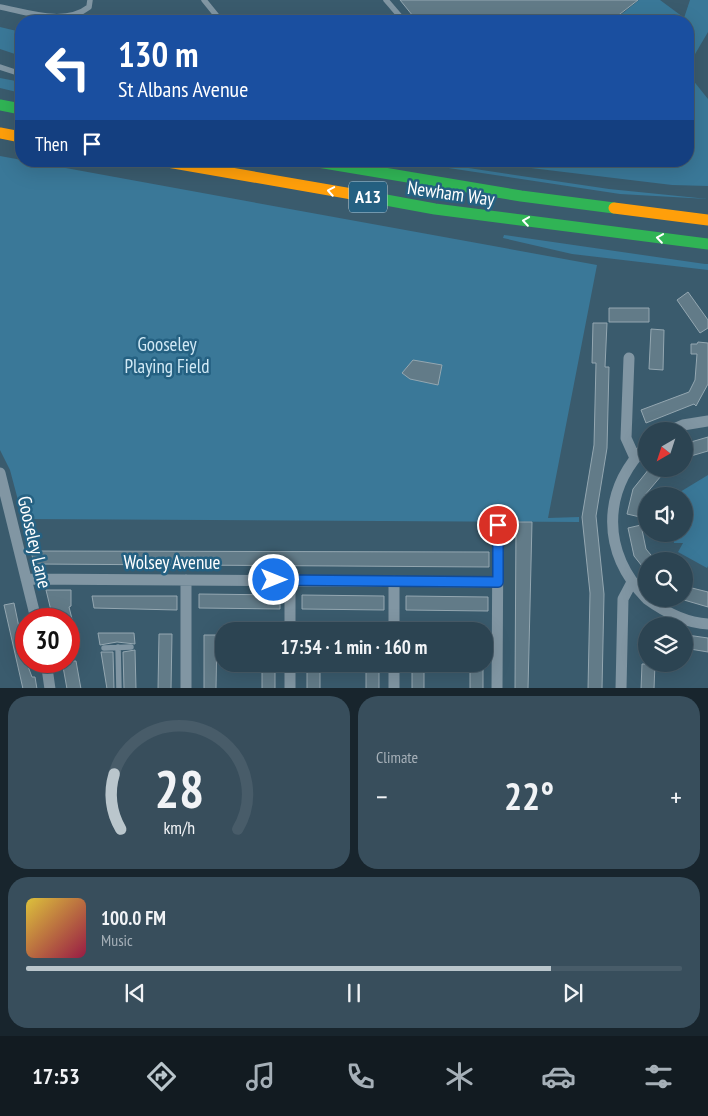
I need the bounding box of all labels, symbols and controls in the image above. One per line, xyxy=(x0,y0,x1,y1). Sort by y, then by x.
text: 130 m xyxy=(118,31,199,77)
icon: left xyxy=(35,35,100,100)
text: St Albans Avenue xyxy=(118,75,248,103)
icon: arrive xyxy=(78,130,106,158)
text: Then xyxy=(35,132,68,156)
street label: Newham Way xyxy=(406,175,497,211)
road number: A13 xyxy=(349,182,387,212)
one-way arrow xyxy=(326,186,335,196)
one-way arrow xyxy=(522,216,530,227)
one-way arrow xyxy=(655,233,663,244)
park label: Gooseley Playing Field xyxy=(125,332,209,378)
north arrow xyxy=(638,422,692,478)
map controls xyxy=(638,422,693,672)
button: sound xyxy=(638,487,693,542)
street label: Gooseley Lane xyxy=(13,493,57,591)
pin xyxy=(477,504,519,546)
icon: arrive xyxy=(484,511,512,539)
street label: Wolsey Avenue xyxy=(124,550,221,574)
button: search xyxy=(638,552,693,607)
position arrow xyxy=(247,553,299,605)
speed limit sign: 30 xyxy=(15,608,80,673)
button: layers xyxy=(638,617,693,672)
text: 17:54 · 1 min · 160 m xyxy=(281,635,427,659)
text: Climate xyxy=(376,747,418,767)
text: 28 xyxy=(154,755,204,822)
text: 22° xyxy=(504,771,554,820)
text: − xyxy=(376,778,388,815)
text: + xyxy=(670,778,682,815)
text: km/h xyxy=(163,816,195,839)
text: 100.0 FM xyxy=(101,906,166,930)
text: Music xyxy=(101,930,133,950)
icon: previous xyxy=(121,979,149,1007)
icon: pause xyxy=(340,979,368,1007)
icon: next xyxy=(559,979,587,1007)
icon: directions xyxy=(144,1059,179,1094)
icon: music xyxy=(243,1059,278,1094)
icon: phone xyxy=(343,1059,378,1094)
icon: climate xyxy=(442,1059,477,1094)
icon: car xyxy=(541,1059,576,1094)
icon: filters xyxy=(641,1059,676,1094)
text: 17:53 xyxy=(32,1062,80,1090)

